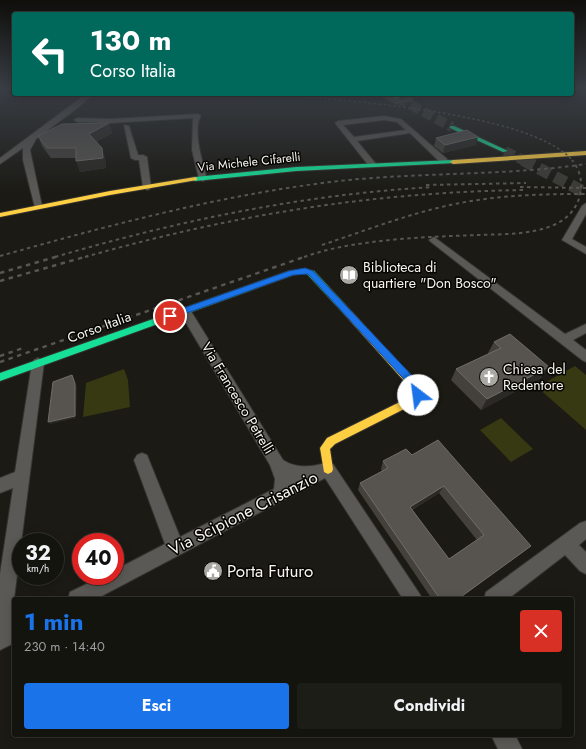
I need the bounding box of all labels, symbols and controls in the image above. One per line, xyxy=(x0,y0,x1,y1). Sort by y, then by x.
text: 130 m xyxy=(90,20,172,61)
icon: left xyxy=(24,28,76,80)
text: Corso Italia xyxy=(90,58,176,84)
street label: Via Michele Cifarelli xyxy=(197,148,301,176)
place label: Biblioteca di quartiere "Don Bosco" xyxy=(363,257,497,293)
library icon: Biblioteca di quartiere "Don Bosco" xyxy=(338,264,360,286)
pin xyxy=(153,299,187,333)
icon: arrive xyxy=(159,305,181,327)
street label: Corso Italia xyxy=(64,306,134,348)
street label: Via Francesco Petrelli xyxy=(197,338,279,458)
place label: Chiesa del Redentore xyxy=(503,359,566,395)
church icon: Chiesa del Redentore xyxy=(478,366,500,388)
position arrow xyxy=(397,374,439,416)
street label: Via Scipione Crisanzio xyxy=(164,465,322,561)
speed limit sign: 40 xyxy=(72,533,124,585)
text: 32 xyxy=(25,539,51,568)
place label: Porta Futuro xyxy=(227,559,313,583)
public building icon: Porta Futuro xyxy=(202,560,224,582)
text: km/h xyxy=(27,561,49,576)
text: 1 min xyxy=(24,604,84,639)
button: close xyxy=(520,610,562,652)
text: 230 m · 14:40 xyxy=(24,637,105,656)
button: Esci xyxy=(24,683,289,729)
button: Condividi xyxy=(297,683,562,729)

